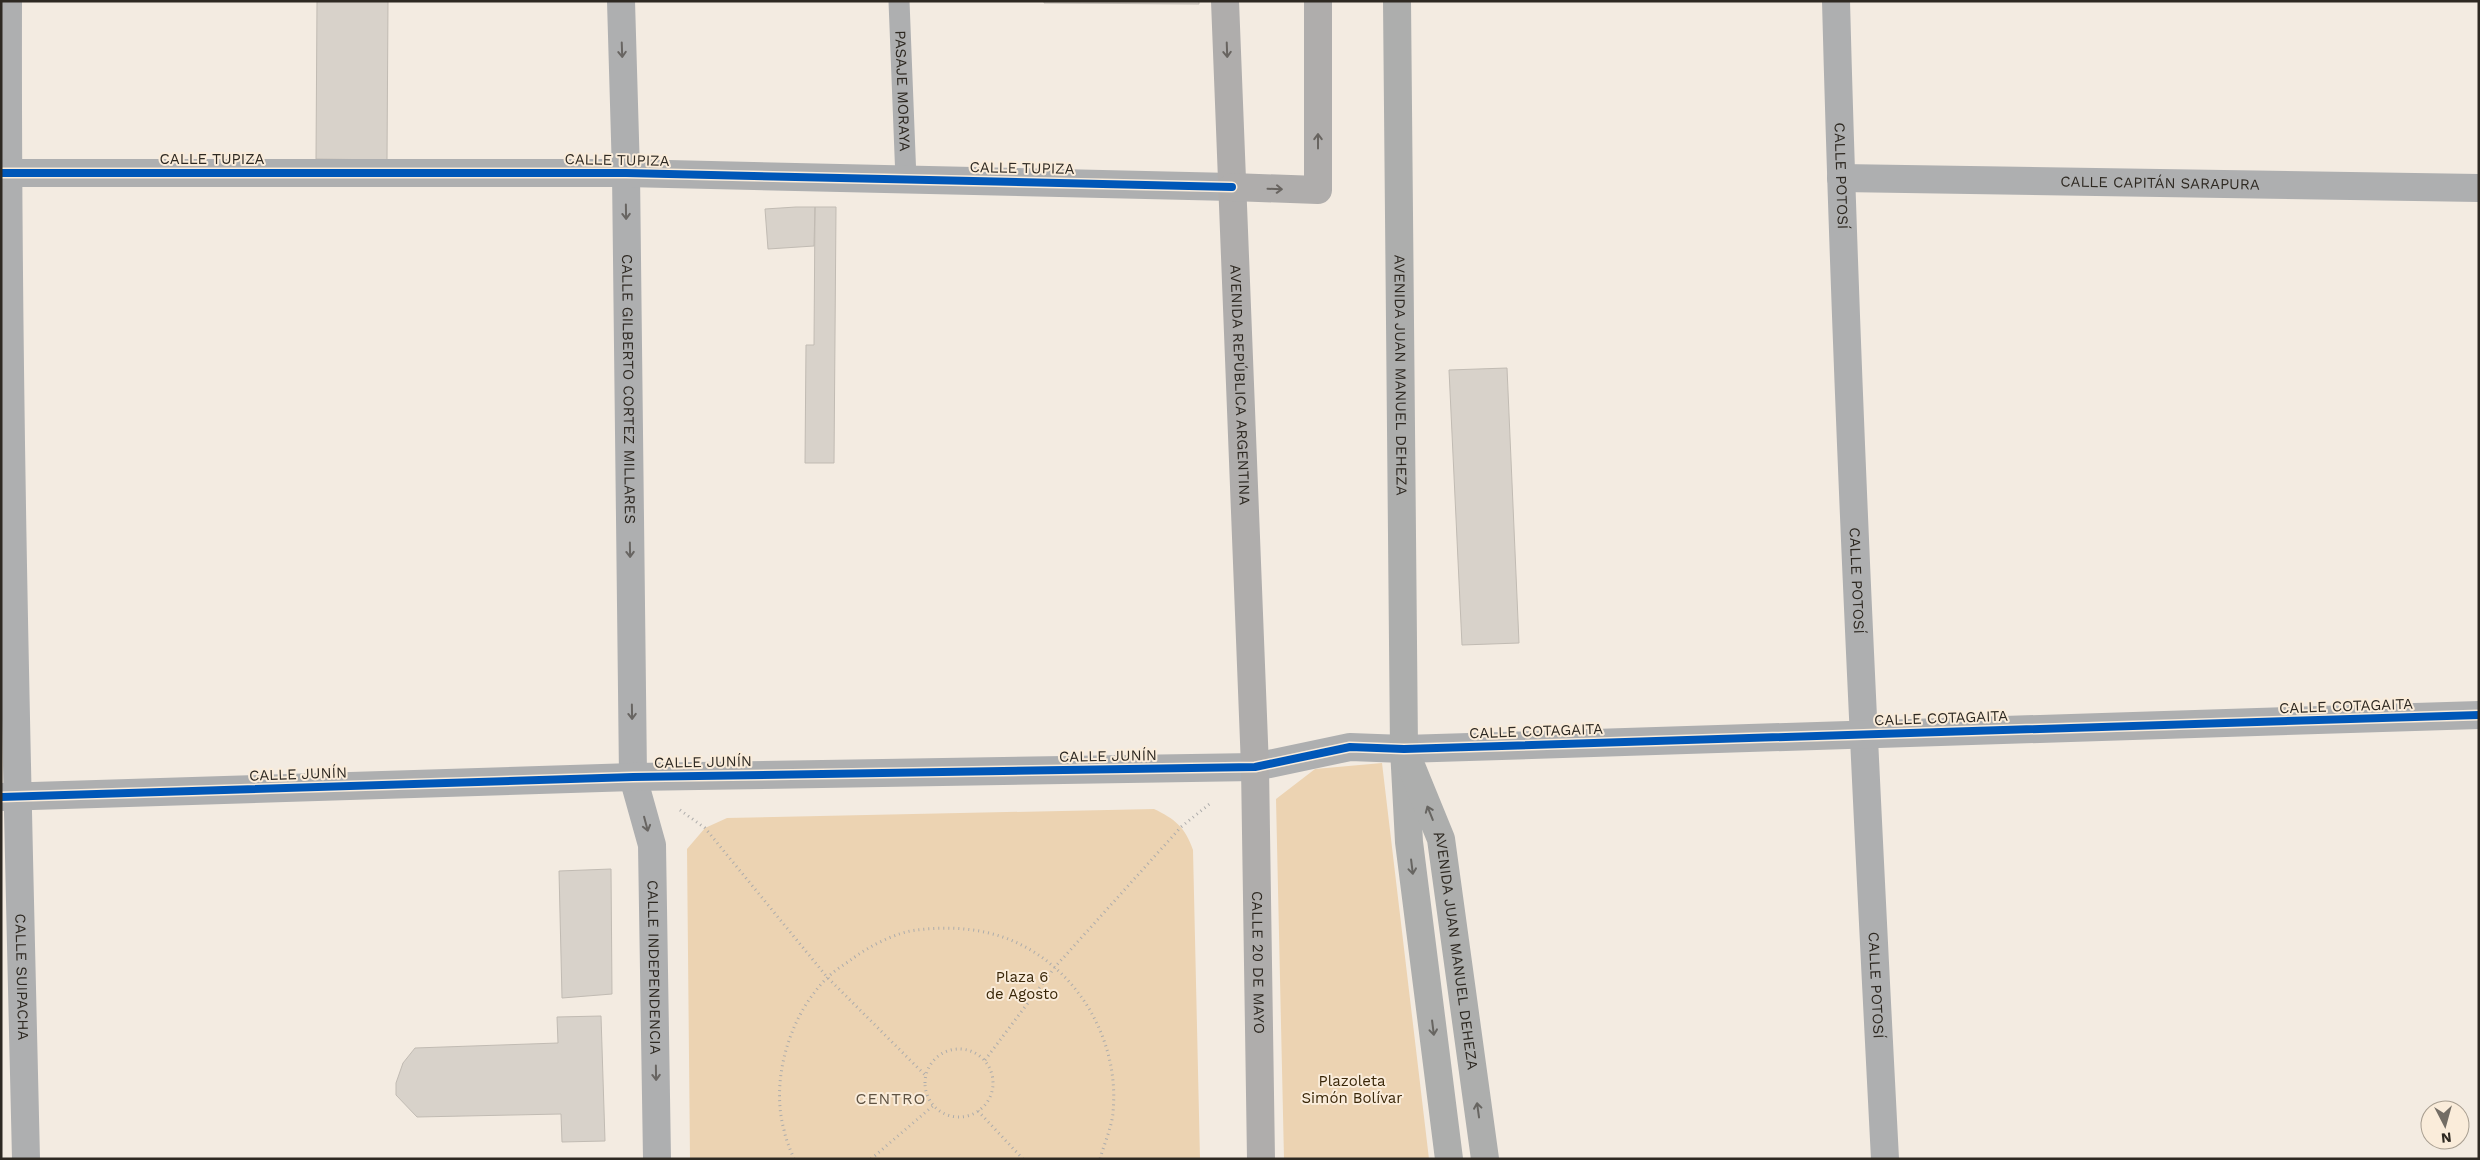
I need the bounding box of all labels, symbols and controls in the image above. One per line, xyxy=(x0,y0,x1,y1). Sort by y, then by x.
street label: PASAJE MORAYA xyxy=(891,30,914,152)
one-way arrow xyxy=(617,42,627,58)
one-way arrow xyxy=(1222,42,1232,58)
street label: CALLE POTOSÍ xyxy=(1830,122,1852,230)
one-way arrow xyxy=(1313,134,1323,150)
street label: CALLE TUPIZA xyxy=(159,150,265,168)
street label: CALLE TUPIZA xyxy=(564,150,670,170)
street label: CALLE TUPIZA xyxy=(969,158,1075,178)
street label: CALLE CAPITÁN SARAPURA xyxy=(2060,172,2260,194)
one-way arrow xyxy=(1267,184,1283,193)
one-way arrow xyxy=(621,204,631,220)
street label: CALLE GILBERTO CORTEZ MILLARES xyxy=(618,254,639,524)
street label: AVENIDA JUAN MANUEL DEHEZA xyxy=(1390,254,1411,496)
street label: AVENIDA REPÚBLICA ARGENTINA xyxy=(1226,264,1254,506)
street label: CALLE POTOSÍ xyxy=(1845,527,1868,634)
one-way arrow xyxy=(625,542,635,558)
street label: CALLE COTAGAITA xyxy=(2279,695,2413,717)
one-way arrow xyxy=(627,704,637,720)
street label: CALLE COTAGAITA xyxy=(1874,707,2008,729)
street label: CALLE COTAGAITA xyxy=(1469,720,1603,742)
street label: CALLE JUNÍN xyxy=(1059,746,1157,766)
street label: CALLE JUNÍN xyxy=(654,752,752,772)
street label: CALLE JUNÍN xyxy=(249,763,347,785)
one-way arrow xyxy=(1425,806,1434,821)
one-way arrow xyxy=(642,815,651,831)
street label: AVENIDA JUAN MANUEL DEHEZA xyxy=(1430,828,1482,1071)
one-way arrow xyxy=(1407,859,1417,875)
street label: CALLE INDEPENDENCIA xyxy=(644,880,664,1055)
street label: CALLE 20 DE MAYO xyxy=(1248,891,1268,1034)
street label: CALLE SUIPACHA xyxy=(11,913,32,1041)
street label: CALLE POTOSÍ xyxy=(1864,931,1888,1039)
park label: Plaza 6 de Agosto xyxy=(986,968,1058,1003)
one-way arrow xyxy=(1428,1020,1438,1036)
one-way arrow xyxy=(651,1064,661,1081)
park label: Plazoleta Simón Bolívar xyxy=(1302,1072,1402,1107)
district label: CENTRO xyxy=(855,1089,927,1108)
north arrow xyxy=(2420,1100,2470,1150)
one-way arrow xyxy=(1473,1103,1483,1119)
text: N xyxy=(2440,1129,2452,1146)

